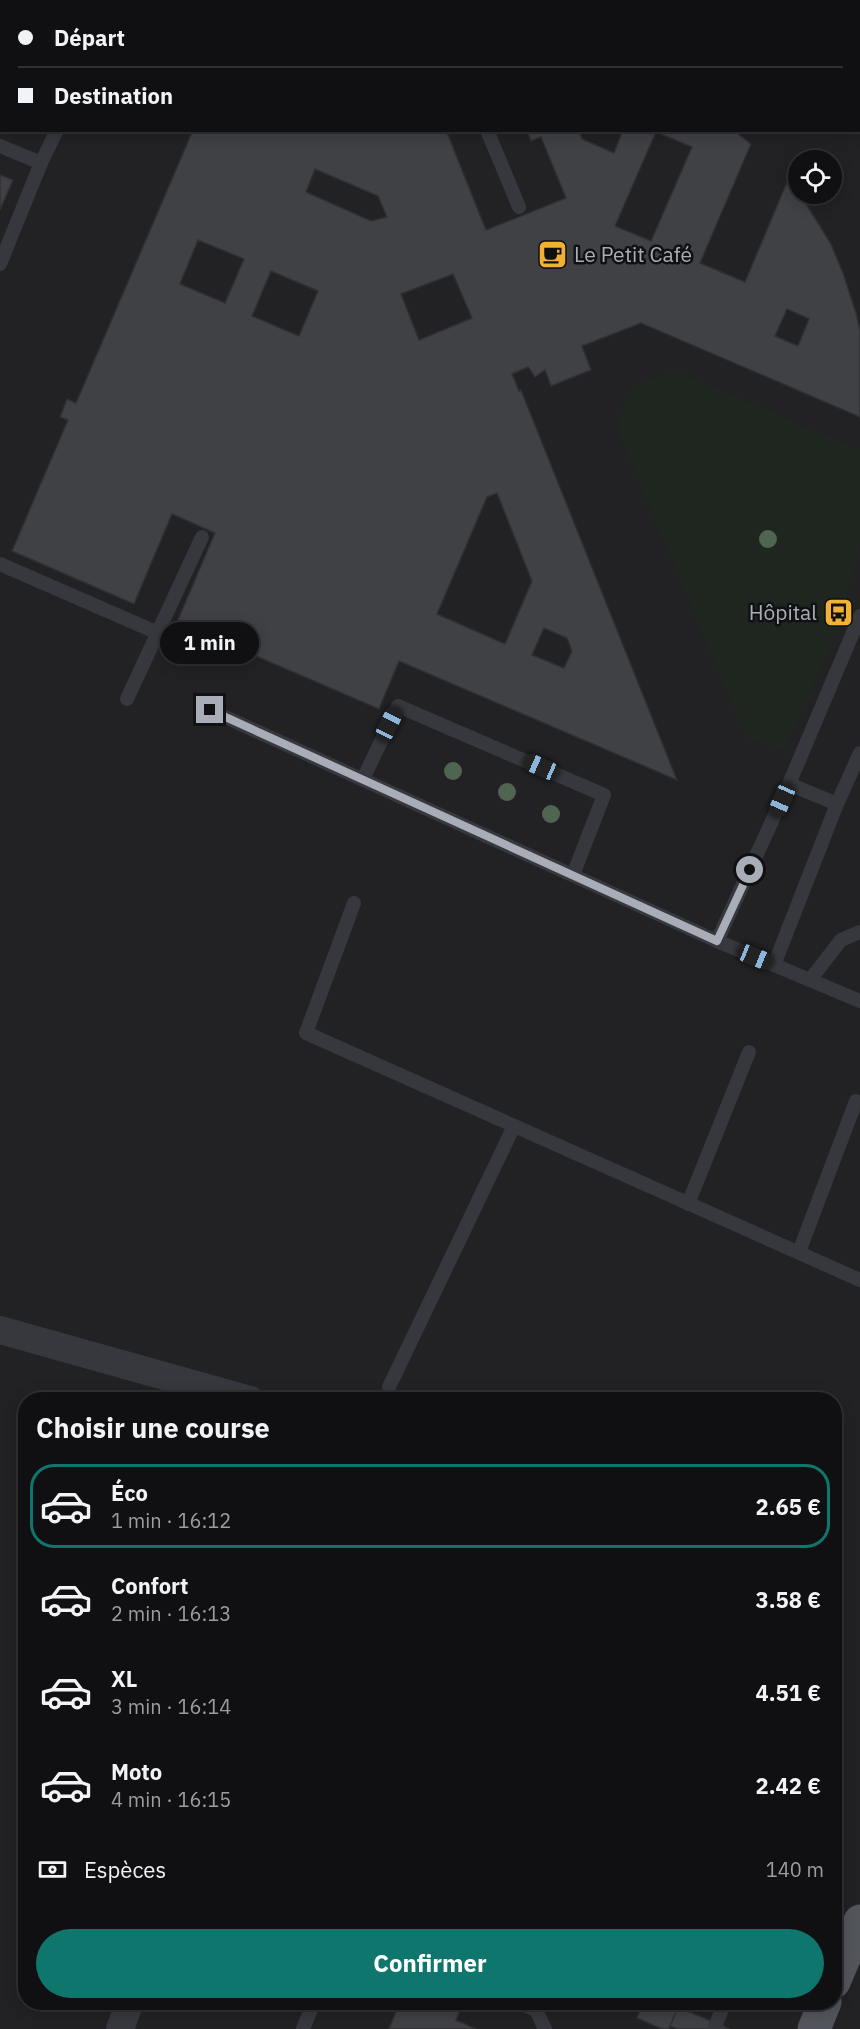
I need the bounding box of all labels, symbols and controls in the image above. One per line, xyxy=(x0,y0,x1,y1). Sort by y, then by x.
text: Départ xyxy=(54,23,125,52)
text: Destination xyxy=(54,81,173,110)
map controls xyxy=(788,150,842,204)
button: locate xyxy=(788,150,842,204)
cafe icon: Le Petit Café xyxy=(537,239,569,271)
place label: Le Petit Café xyxy=(574,240,692,268)
bus stop icon: Hôpital xyxy=(822,597,854,629)
place label: Hôpital xyxy=(749,598,817,626)
callout: 1 min xyxy=(160,623,260,665)
text: 1 min xyxy=(183,629,236,656)
route end xyxy=(196,696,223,723)
car xyxy=(373,704,405,744)
car xyxy=(521,751,561,783)
car xyxy=(766,780,798,820)
route start xyxy=(736,856,763,883)
car xyxy=(735,942,775,972)
text: Choisir une course xyxy=(36,1410,270,1445)
text: Éco xyxy=(111,1478,148,1507)
icon: car xyxy=(39,1479,93,1533)
text: 2.65 € xyxy=(756,1492,821,1521)
text: 1 min · 16:12 xyxy=(111,1507,231,1534)
text: Confort xyxy=(111,1571,189,1600)
icon: car xyxy=(39,1572,93,1626)
text: 3.58 € xyxy=(756,1585,821,1614)
text: 2 min · 16:13 xyxy=(111,1600,231,1627)
text: XL xyxy=(111,1664,137,1693)
icon: car xyxy=(39,1665,93,1719)
text: 4.51 € xyxy=(756,1678,821,1707)
text: 3 min · 16:14 xyxy=(111,1693,231,1720)
text: Moto xyxy=(111,1757,162,1786)
icon: car xyxy=(39,1758,93,1812)
text: 2.42 € xyxy=(756,1771,821,1800)
text: 4 min · 16:15 xyxy=(111,1786,231,1813)
icon: cash xyxy=(36,1853,69,1886)
text: Espèces xyxy=(84,1855,166,1884)
text: 140 m xyxy=(766,1856,824,1883)
button: Confirmer xyxy=(36,1929,824,1998)

